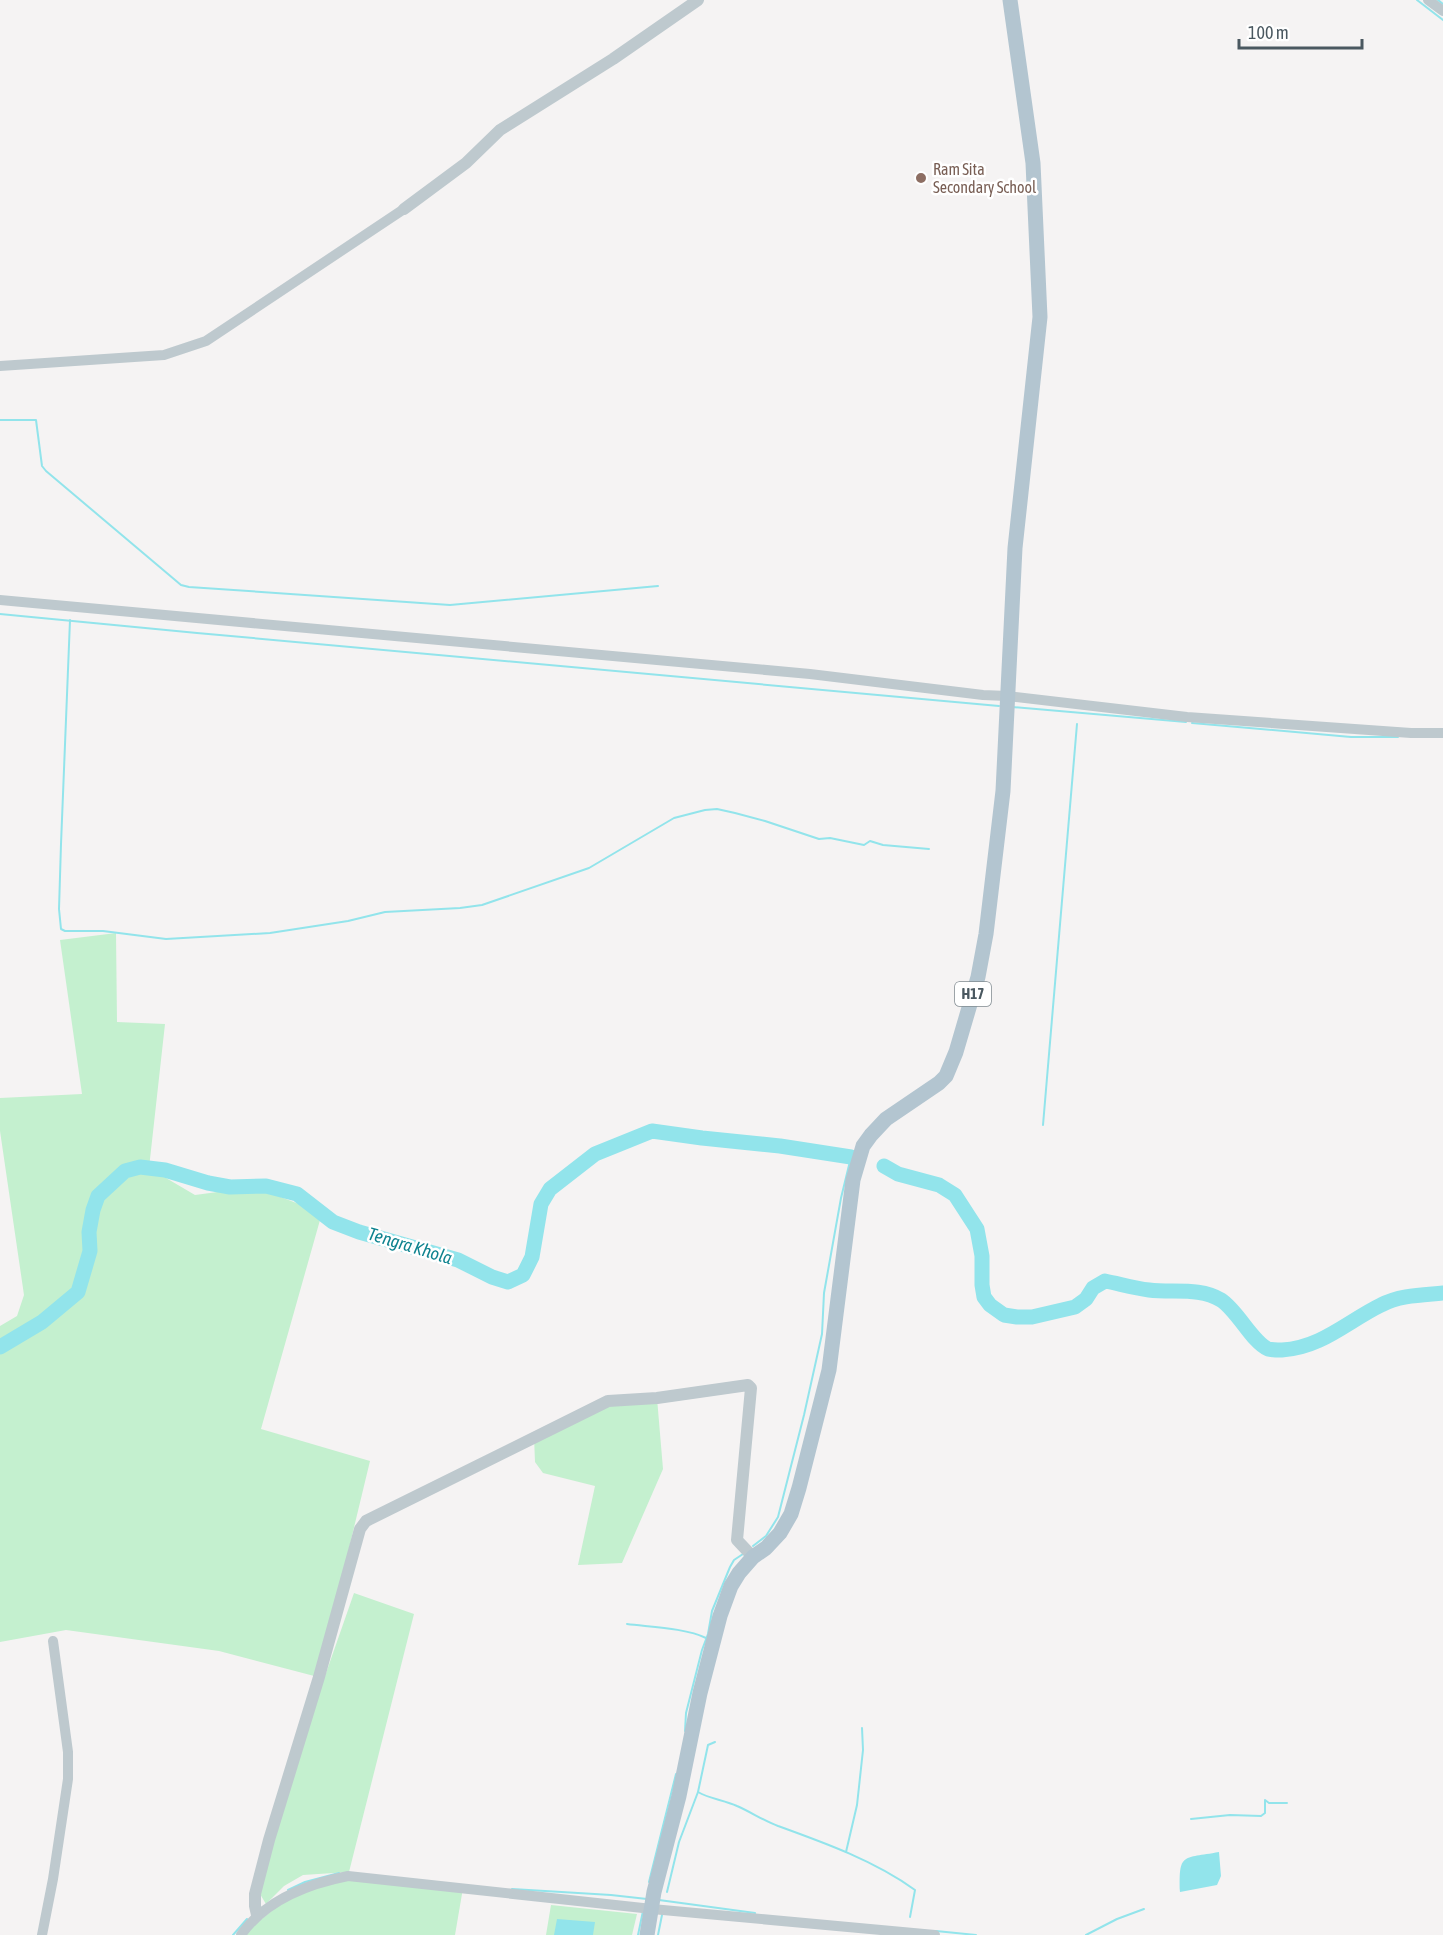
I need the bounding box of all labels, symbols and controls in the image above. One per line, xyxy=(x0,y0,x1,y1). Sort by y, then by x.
scale bar xyxy=(1239,12,1362,50)
text: 100 m xyxy=(1248,22,1289,43)
place label: Ram Sita Secondary School xyxy=(933,160,1037,197)
marker: Ram Sita Secondary School xyxy=(914,171,928,185)
road number: H17 xyxy=(955,982,991,1006)
water label: Tengra Khola xyxy=(366,1223,455,1268)

